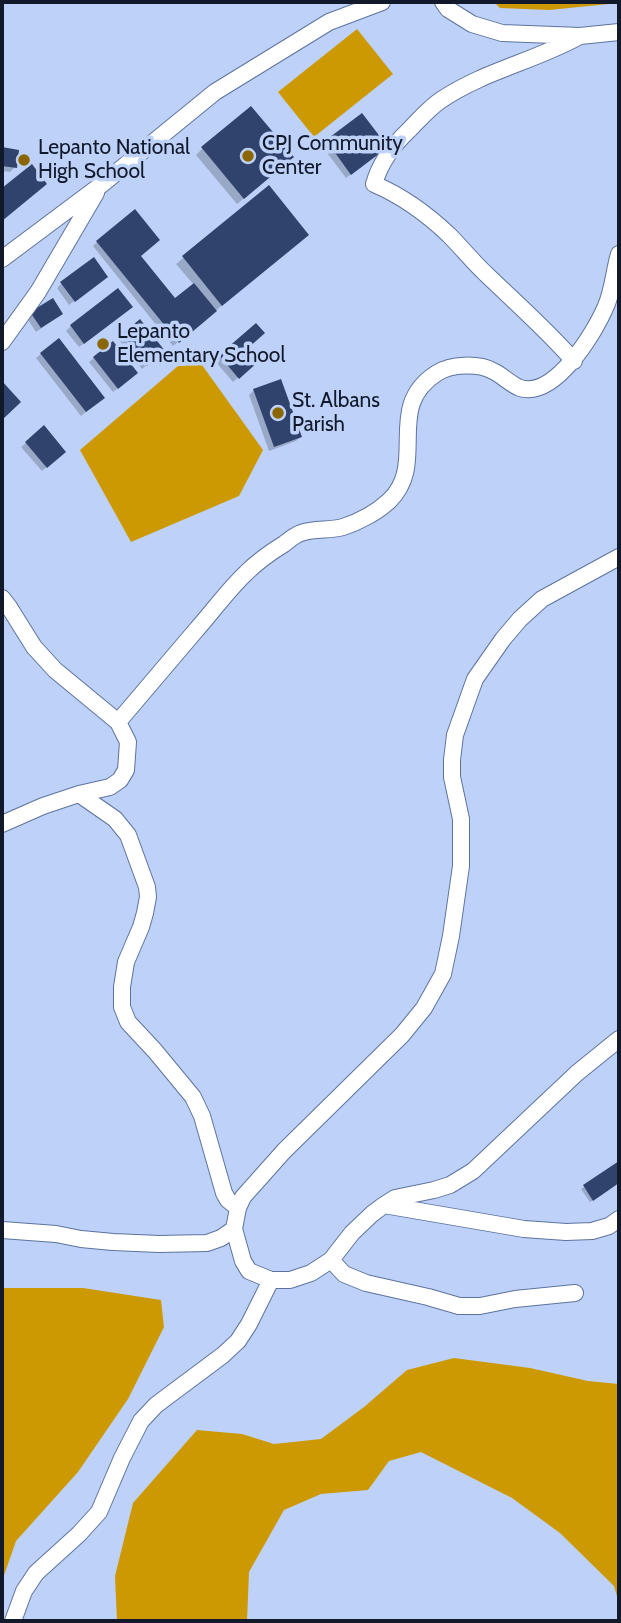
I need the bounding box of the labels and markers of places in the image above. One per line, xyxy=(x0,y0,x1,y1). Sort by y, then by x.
place label: CPJ Community Center xyxy=(262,131,403,181)
place label: Lepanto National High School xyxy=(38,135,190,185)
marker: CPJ Community Center xyxy=(240,148,256,164)
marker: Lepanto National High School xyxy=(16,152,32,168)
place label: Lepanto Elementary School xyxy=(117,319,285,369)
marker: Lepanto Elementary School xyxy=(95,336,111,352)
place label: St. Albans Parish xyxy=(292,388,380,438)
marker: St. Albans Parish xyxy=(270,405,286,421)

